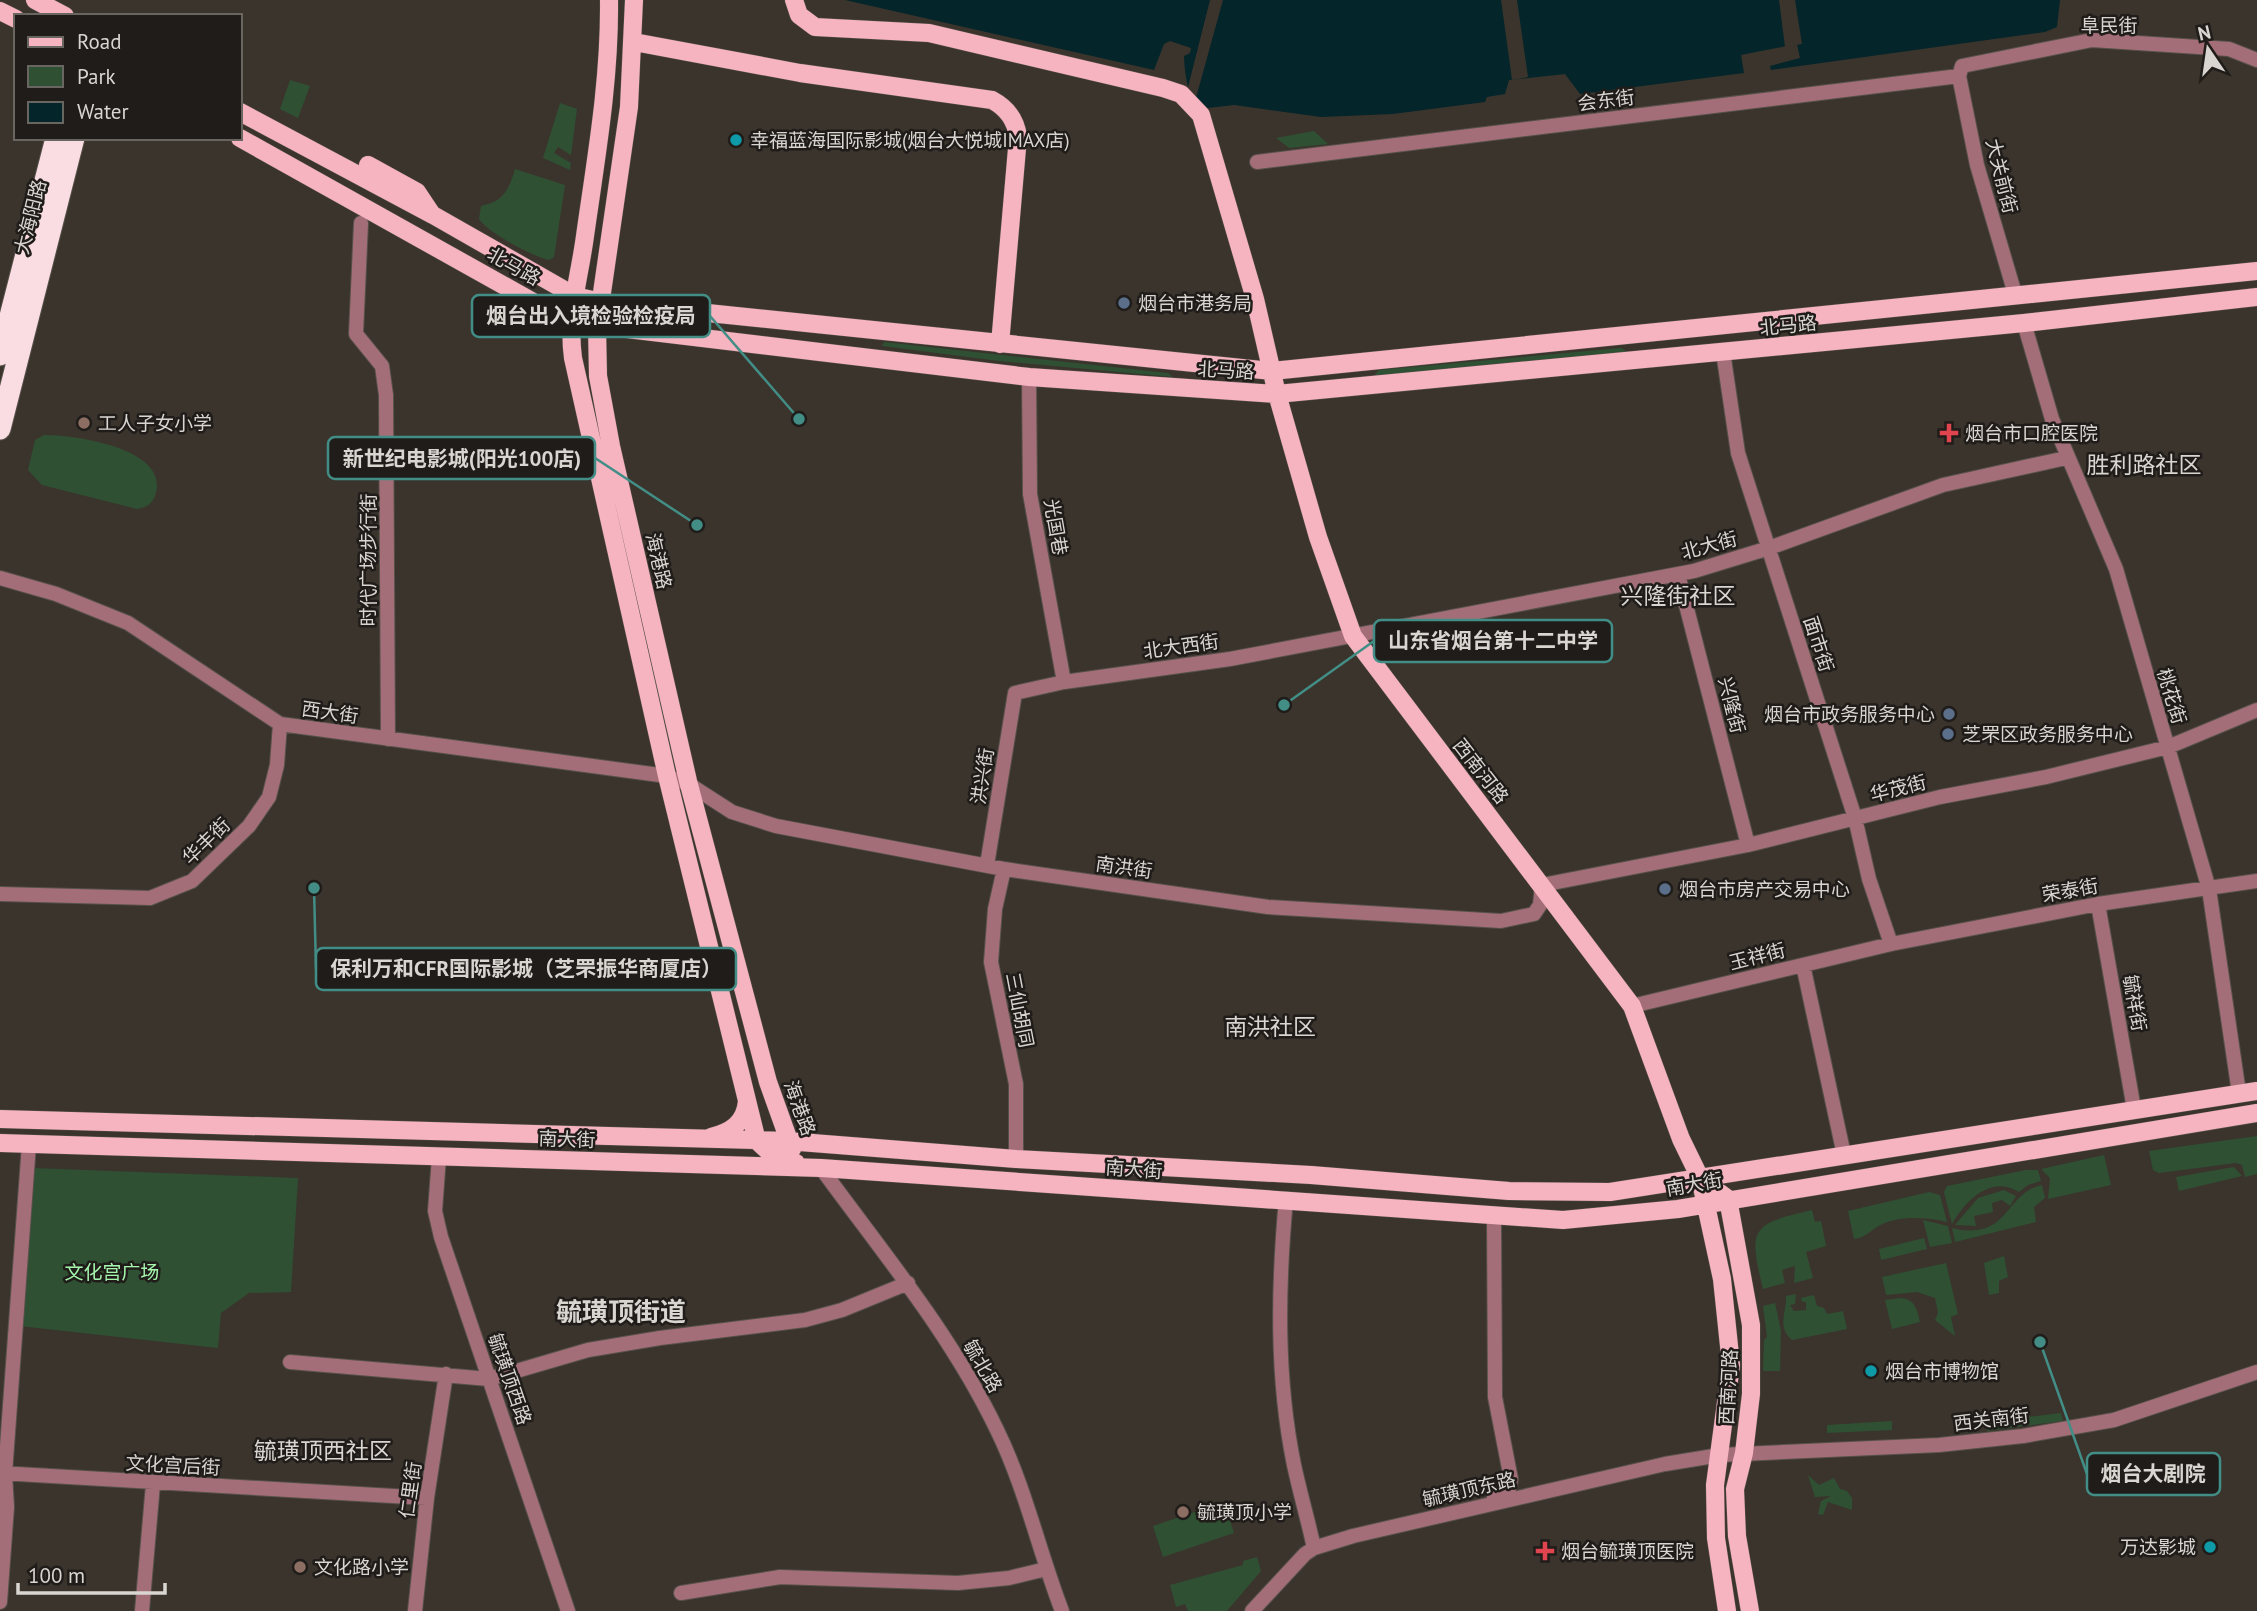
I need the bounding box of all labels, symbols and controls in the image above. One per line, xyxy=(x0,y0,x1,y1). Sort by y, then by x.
street label: 阜民街 xyxy=(2080,13,2138,37)
legend xyxy=(14,14,242,140)
north arrow xyxy=(2173,14,2243,84)
text: N xyxy=(2195,19,2213,46)
text: Road xyxy=(77,28,121,55)
text: Park xyxy=(77,63,116,90)
street label: 会东街 xyxy=(1576,85,1636,115)
text: Water xyxy=(77,98,129,125)
place label: 幸福蓝海国际影城(烟台大悦城IMAX店) xyxy=(750,128,1070,152)
marker: 幸福蓝海国际影城(烟台大悦城IMAX店) xyxy=(728,132,744,148)
street label: 大关前街 xyxy=(1981,136,2023,216)
street label: 大海阳路 xyxy=(9,177,51,257)
street label: 北马路 xyxy=(483,242,545,290)
place label: 烟台市港务局 xyxy=(1138,291,1252,315)
callout: 烟台出入境检验检疫局 xyxy=(472,295,710,337)
marker: 烟台市港务局 xyxy=(1116,295,1132,311)
text: 烟台出入境检验检疫局 xyxy=(486,302,696,329)
street label: 北马路 xyxy=(1758,310,1818,340)
street label: 北马路 xyxy=(1197,357,1255,383)
place label: 工人子女小学 xyxy=(98,411,212,435)
marker: 工人子女小学 xyxy=(76,415,92,431)
place label: 烟台市口腔医院 xyxy=(1965,421,2098,445)
marker: 烟台市口腔医院 xyxy=(1939,423,1959,443)
callout: 新世纪电影城(阳光100店) xyxy=(328,437,595,479)
text: 新世纪电影城(阳光100店) xyxy=(343,445,581,472)
district label: 胜利路社区 xyxy=(2087,450,2202,479)
street label: 时代广场步行街 xyxy=(356,493,380,627)
street label: 光国巷 xyxy=(1039,497,1073,557)
street label: 北大街 xyxy=(1678,526,1740,564)
street label: 海港路 xyxy=(641,531,677,591)
district label: 兴隆街社区 xyxy=(1621,581,1736,610)
street label: 面市街 xyxy=(1799,613,1839,675)
callout: 山东省烟台第十二中学 xyxy=(1374,620,1612,662)
text: 山东省烟台第十二中学 xyxy=(1388,627,1598,654)
street label: 北大西街 xyxy=(1142,629,1220,663)
street label: 桃花街 xyxy=(2152,665,2192,727)
street label: 兴隆街 xyxy=(1713,674,1751,736)
street label: 西大街 xyxy=(300,696,360,728)
place label: 烟台市政务服务中心 xyxy=(1764,702,1935,726)
marker: 烟台市政务服务中心 xyxy=(1941,706,1957,722)
place label: 芝罘区政务服务中心 xyxy=(1962,722,2133,746)
marker: 芝罘区政务服务中心 xyxy=(1940,726,1956,742)
street label: 西南河路 xyxy=(1448,734,1514,808)
street label: 洪兴街 xyxy=(966,746,998,806)
street label: 华茂街 xyxy=(1867,769,1929,807)
street label: 华丰街 xyxy=(177,813,235,869)
street label: 南洪街 xyxy=(1094,851,1154,883)
street label: 荣泰街 xyxy=(2040,873,2100,907)
place label: 烟台市房产交易中心 xyxy=(1679,877,1850,901)
marker: 烟台市房产交易中心 xyxy=(1657,881,1673,897)
street label: 玉祥街 xyxy=(1726,937,1788,975)
callout: 保利万和CFR国际影城（芝罘振华商厦店） xyxy=(316,948,736,990)
text: 保利万和CFR国际影城（芝罘振华商厦店） xyxy=(330,955,722,982)
street label: 三仙胡同 xyxy=(1001,970,1039,1050)
street label: 毓祥街 xyxy=(2118,973,2152,1033)
district label: 南洪社区 xyxy=(1224,1012,1316,1041)
street label: 海港路 xyxy=(779,1077,821,1139)
street label: 南大街 xyxy=(538,1126,596,1152)
street label: 南大街 xyxy=(1105,1155,1163,1183)
street label: 南大街 xyxy=(1664,1167,1724,1201)
park label: 文化宫广场 xyxy=(64,1260,160,1284)
district label: 毓璜顶街道 xyxy=(556,1295,686,1328)
street label: 毓璜顶西路 xyxy=(483,1330,537,1428)
street label: 毓北路 xyxy=(958,1335,1008,1397)
street label: 西南河路 xyxy=(1714,1348,1742,1426)
place label: 烟台市博物馆 xyxy=(1885,1359,1999,1383)
marker: 烟台市博物馆 xyxy=(1863,1363,1879,1379)
street label: 西关南街 xyxy=(1952,1402,2030,1436)
district label: 毓璜顶西社区 xyxy=(254,1436,392,1465)
street label: 文化宫后街 xyxy=(125,1451,221,1479)
callout: 烟台大剧院 xyxy=(2087,1453,2220,1495)
street label: 仁里街 xyxy=(394,1460,426,1520)
text: 烟台大剧院 xyxy=(2101,1460,2206,1487)
street label: 毓璜顶东路 xyxy=(1420,1467,1518,1511)
place label: 毓璜顶小学 xyxy=(1197,1500,1292,1524)
marker: 毓璜顶小学 xyxy=(1175,1504,1191,1520)
place label: 万达影城 xyxy=(2120,1535,2196,1559)
place label: 烟台毓璜顶医院 xyxy=(1561,1539,1694,1563)
marker: 万达影城 xyxy=(2202,1539,2218,1555)
marker: 烟台毓璜顶医院 xyxy=(1535,1541,1555,1561)
scale bar xyxy=(18,1552,164,1596)
place label: 文化路小学 xyxy=(314,1555,409,1579)
marker: 文化路小学 xyxy=(292,1559,308,1575)
text: 100 m xyxy=(28,1562,85,1589)

